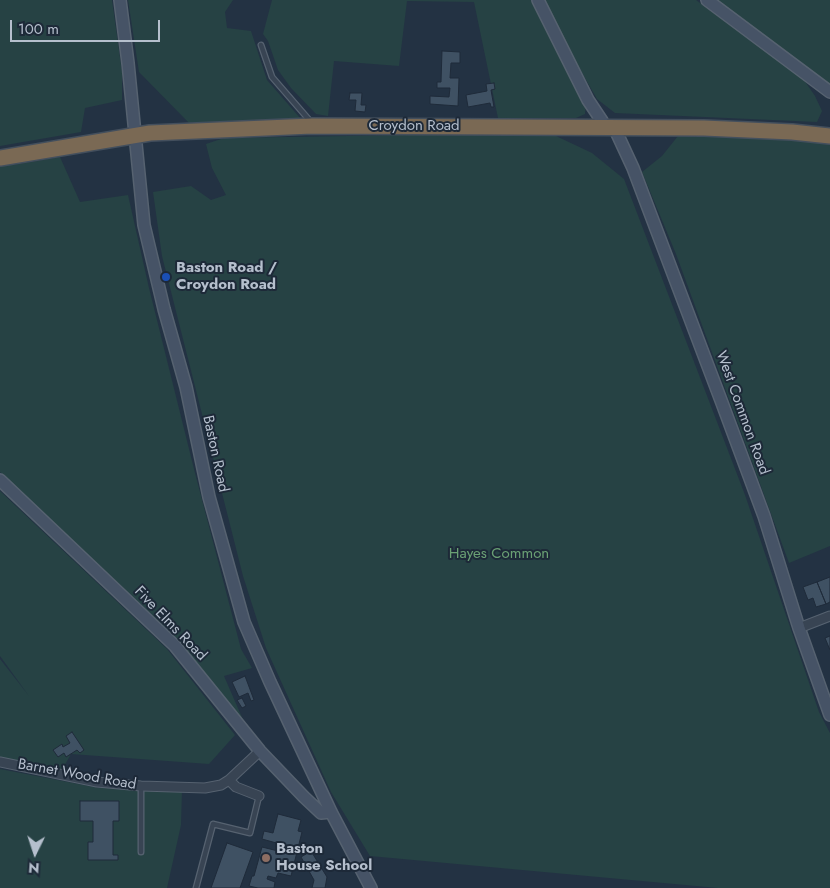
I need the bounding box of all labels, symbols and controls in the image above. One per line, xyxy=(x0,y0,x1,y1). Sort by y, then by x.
scale bar xyxy=(12,10,162,42)
text: 100 m xyxy=(18,18,59,40)
street label: Croydon Road xyxy=(368,117,460,135)
place label: Baston Road / Croydon Road xyxy=(176,259,277,294)
marker: Baston Road / Croydon Road xyxy=(160,271,172,283)
street label: West Common Road xyxy=(711,349,773,477)
street label: Baston Road xyxy=(198,414,232,494)
park label: Hayes Common xyxy=(449,545,549,563)
street label: Five Elms Road xyxy=(130,583,210,665)
street label: Barnet Wood Road xyxy=(16,756,138,794)
north arrow xyxy=(10,828,60,878)
place label: Baston House School xyxy=(276,840,372,875)
marker: Baston House School xyxy=(260,852,272,864)
text: N xyxy=(28,858,40,878)

